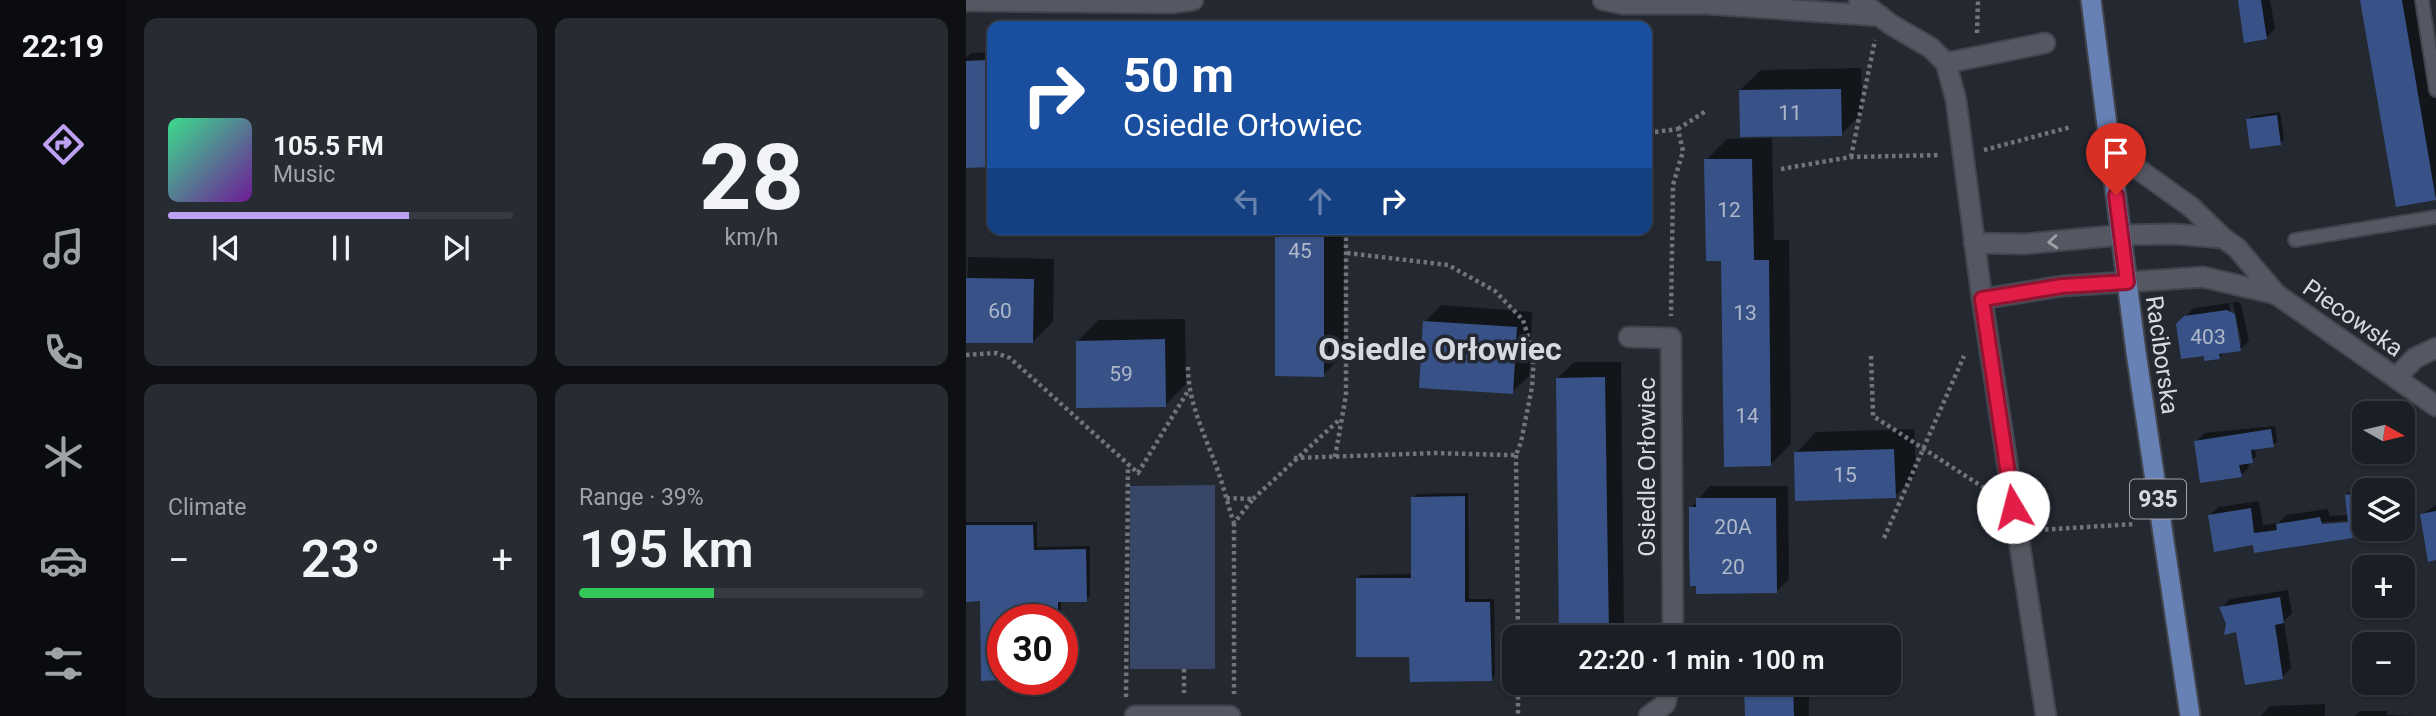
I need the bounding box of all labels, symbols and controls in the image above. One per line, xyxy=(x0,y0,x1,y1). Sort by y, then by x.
text: 22:19 xyxy=(22,27,104,65)
text: 50 m xyxy=(1123,47,1234,104)
icon: right xyxy=(1008,49,1099,140)
house number: 11 xyxy=(1778,101,1802,125)
text: Osiedle Orłowiec xyxy=(1123,106,1362,144)
icon: directions xyxy=(39,120,88,169)
pin xyxy=(2086,123,2146,195)
text: 28 xyxy=(699,125,804,231)
text: 105.5 FM xyxy=(273,131,384,161)
icon: arrive xyxy=(2097,134,2135,172)
text: Music xyxy=(273,161,335,188)
icon: left xyxy=(1228,182,1266,220)
icon: ahead xyxy=(1301,182,1339,220)
icon: right xyxy=(1374,182,1412,220)
house number: 12 xyxy=(1717,198,1741,222)
icon: music xyxy=(39,224,88,273)
text: km/h xyxy=(725,224,779,251)
icon: previous xyxy=(207,229,245,267)
icon: pause xyxy=(322,229,360,267)
icon: next xyxy=(437,229,475,267)
one-way arrow xyxy=(2047,234,2058,249)
house number: 45 xyxy=(1288,239,1312,263)
street label: Piecowska xyxy=(2298,273,2408,363)
street label: Raciborska xyxy=(2140,294,2184,416)
house number: 60 xyxy=(988,299,1012,323)
house number: 13 xyxy=(1733,301,1757,325)
house number: 403 xyxy=(2190,325,2226,349)
icon: phone xyxy=(39,328,88,377)
district label: Osiedle Orłowiec xyxy=(1318,330,1562,368)
house number: 59 xyxy=(1109,362,1133,386)
street label: Osiedle Orłowiec xyxy=(1633,377,1661,557)
north arrow xyxy=(2352,401,2415,464)
map controls xyxy=(2352,401,2415,695)
house number: 14 xyxy=(1735,404,1759,428)
icon: climate xyxy=(39,432,88,481)
house number: 15 xyxy=(1833,463,1857,487)
position arrow xyxy=(1976,470,2050,544)
button: layers xyxy=(2352,478,2415,541)
road number: 935 xyxy=(2130,480,2186,519)
text: Range · 39% xyxy=(579,484,704,511)
text: Climate xyxy=(168,494,247,521)
house number: 20A xyxy=(1714,515,1752,539)
text: 195 km xyxy=(579,519,754,580)
text: 23° xyxy=(301,529,380,590)
icon: car xyxy=(39,536,88,585)
text: − xyxy=(168,538,190,582)
text: + xyxy=(491,538,513,582)
house number: 20 xyxy=(1721,555,1745,579)
button: + xyxy=(2352,555,2415,618)
speed limit sign: 30 xyxy=(987,604,1078,695)
button: − xyxy=(2352,632,2415,695)
icon: filters xyxy=(39,639,88,688)
text: 22:20 · 1 min · 100 m xyxy=(1578,645,1825,675)

